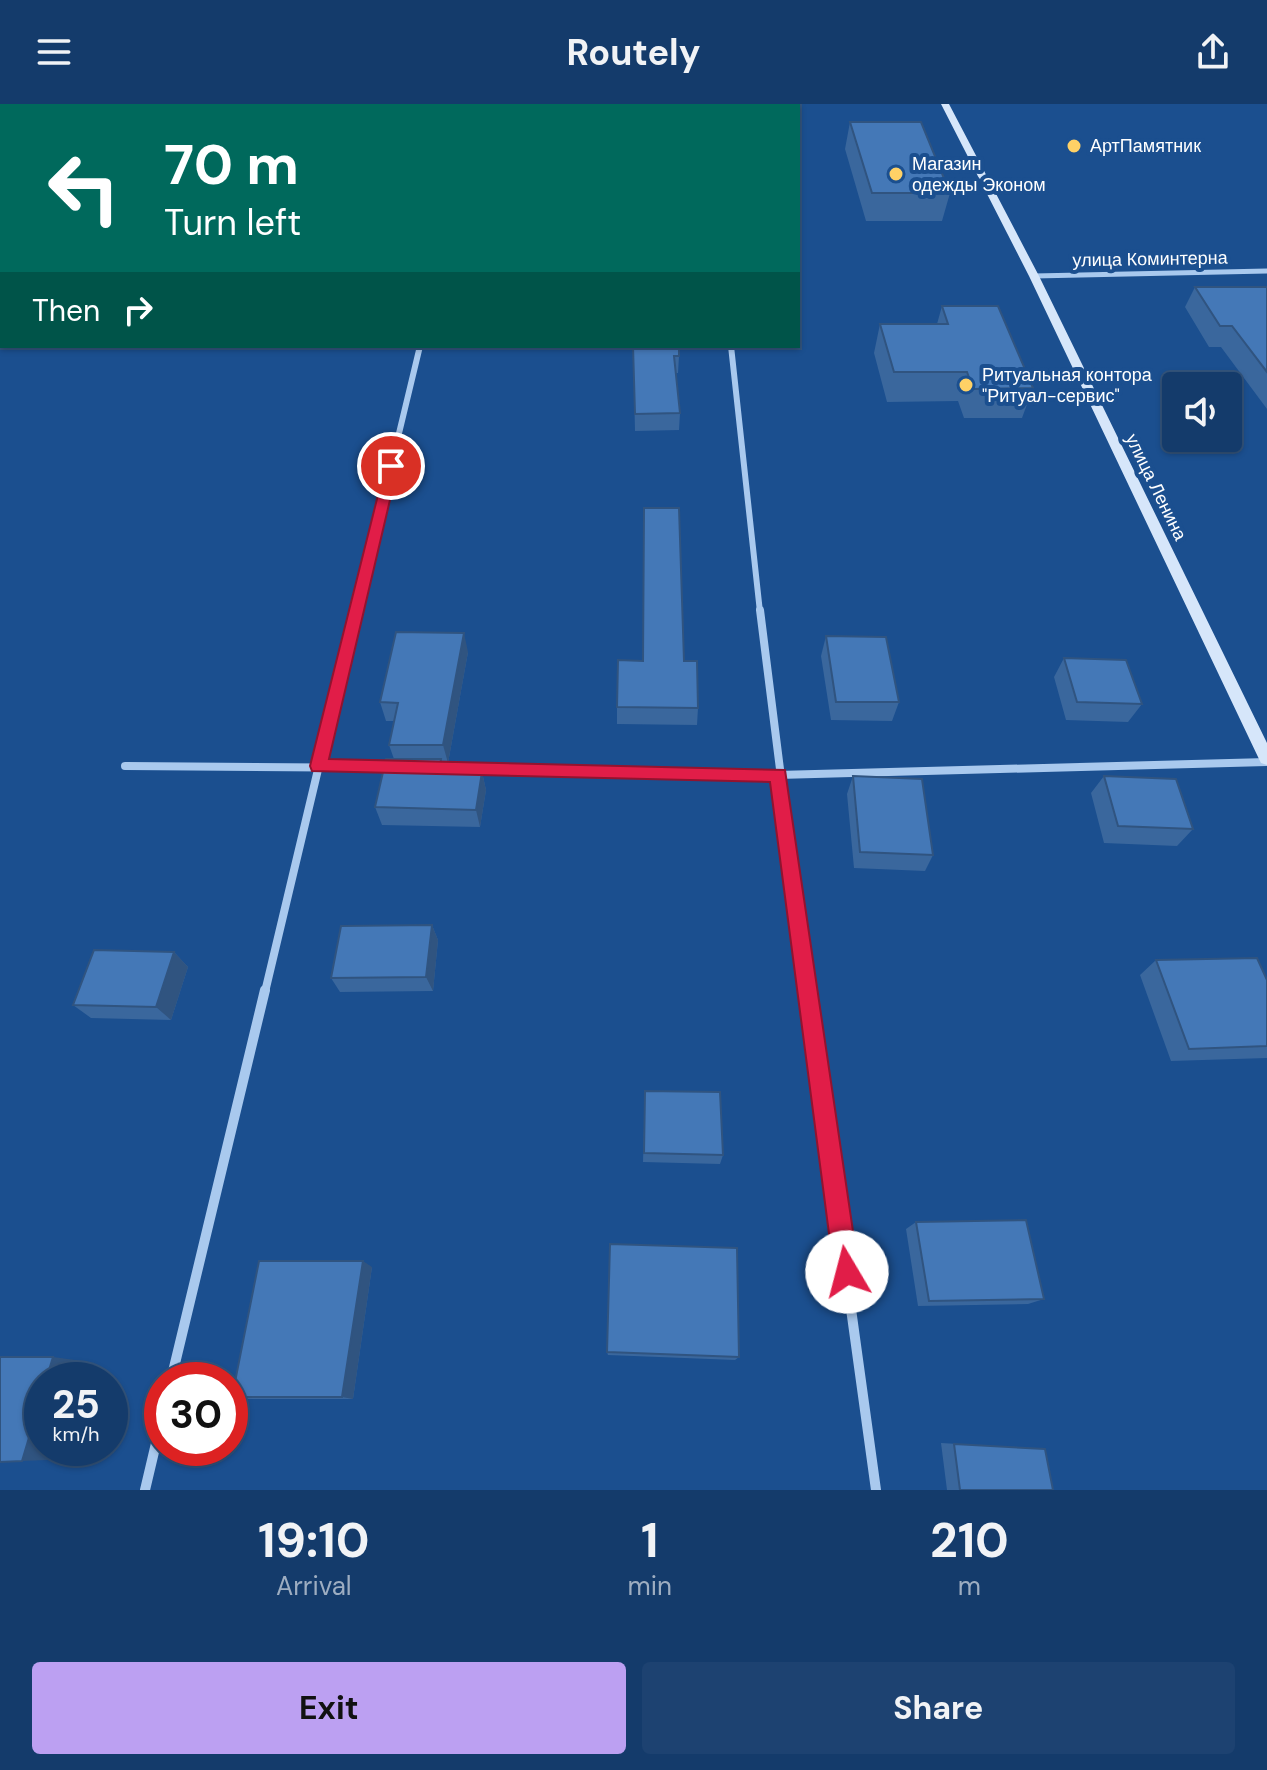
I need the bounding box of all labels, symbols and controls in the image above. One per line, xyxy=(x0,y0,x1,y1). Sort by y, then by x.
text: Routely xyxy=(567,29,700,76)
icon: menu xyxy=(32,30,76,74)
icon: share xyxy=(1191,30,1235,74)
text: 70 m xyxy=(164,128,299,201)
place label: АртПамятник xyxy=(1090,134,1201,158)
icon: left xyxy=(32,136,136,240)
marker: АртПамятник xyxy=(1065,137,1083,155)
place label: Магазин одежды Эконом xyxy=(912,152,1046,197)
marker: Магазин одежды Эконом xyxy=(887,165,905,183)
text: Turn left xyxy=(164,199,301,246)
street label: улица Коминтерна xyxy=(1072,246,1229,272)
icon: right xyxy=(116,288,160,332)
text: Then xyxy=(32,291,100,330)
place label: Ритуальная контора "Ритуал-сервис" xyxy=(982,363,1153,408)
map controls xyxy=(1162,372,1242,452)
button: sound xyxy=(1162,372,1242,452)
marker: Ритуальная контора "Ритуал-сервис" xyxy=(957,376,975,394)
street label: улица Ленина xyxy=(1120,430,1193,545)
pin xyxy=(357,432,425,500)
icon: arrive xyxy=(369,444,413,488)
position arrow xyxy=(805,1230,889,1314)
speed limit sign: 30 xyxy=(144,1362,248,1466)
text: 25 xyxy=(52,1378,100,1430)
text: km/h xyxy=(52,1421,100,1447)
text: 19:10 xyxy=(258,1509,369,1572)
text: 1 xyxy=(641,1509,658,1572)
text: 210 xyxy=(930,1509,1009,1572)
text: Arrival xyxy=(276,1569,352,1603)
text: min xyxy=(628,1569,672,1603)
text: m xyxy=(958,1569,981,1603)
button: Exit xyxy=(32,1662,626,1754)
button: Share xyxy=(642,1662,1235,1754)

